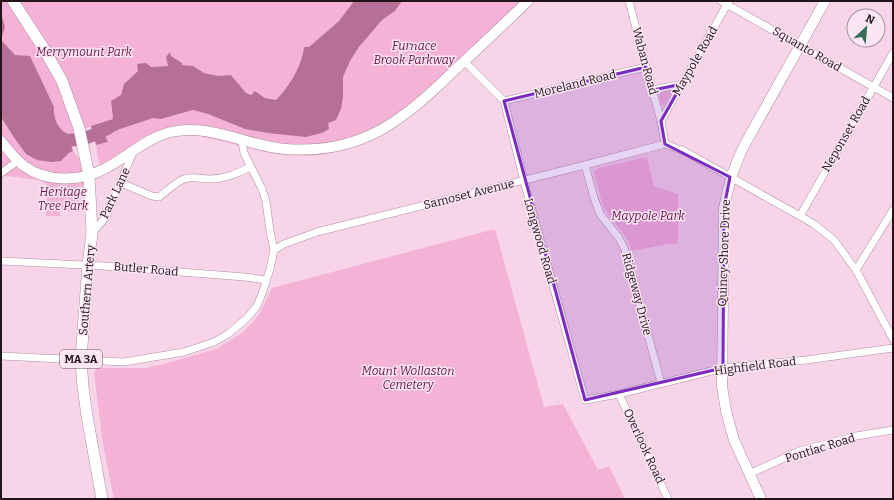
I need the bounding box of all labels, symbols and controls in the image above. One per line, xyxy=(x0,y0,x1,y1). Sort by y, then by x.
north arrow xyxy=(846,8,886,48)
text: N xyxy=(863,12,877,27)
street label: Maypole Road xyxy=(670,24,720,98)
street label: Squanto Road xyxy=(770,24,844,74)
street label: Waban Road xyxy=(629,26,661,96)
park label: Furnace Brook Parkway xyxy=(373,39,455,67)
park label: Merrymount Park xyxy=(36,45,132,59)
street label: Moreland Road xyxy=(532,67,618,101)
street label: Neponset Road xyxy=(819,94,873,174)
street label: Park Lane xyxy=(97,165,133,221)
street label: Samoset Avenue xyxy=(422,176,516,212)
park label: Heritage Tree Park xyxy=(38,185,89,213)
street label: Longwood Road xyxy=(521,197,559,285)
street label: Quincy Shore Drive xyxy=(715,199,733,307)
park label: Maypole Park xyxy=(611,209,685,223)
street label: Southern Artery xyxy=(76,243,98,336)
street label: Ridgeway Drive xyxy=(619,251,655,337)
street label: Butler Road xyxy=(113,259,179,279)
road number: MA 3A xyxy=(60,350,102,368)
street label: Highfield Road xyxy=(713,354,797,378)
park label: Mount Wollaston Cemetery xyxy=(361,364,455,392)
street label: Overlook Road xyxy=(621,406,667,486)
street label: Pontiac Road xyxy=(783,431,857,465)

